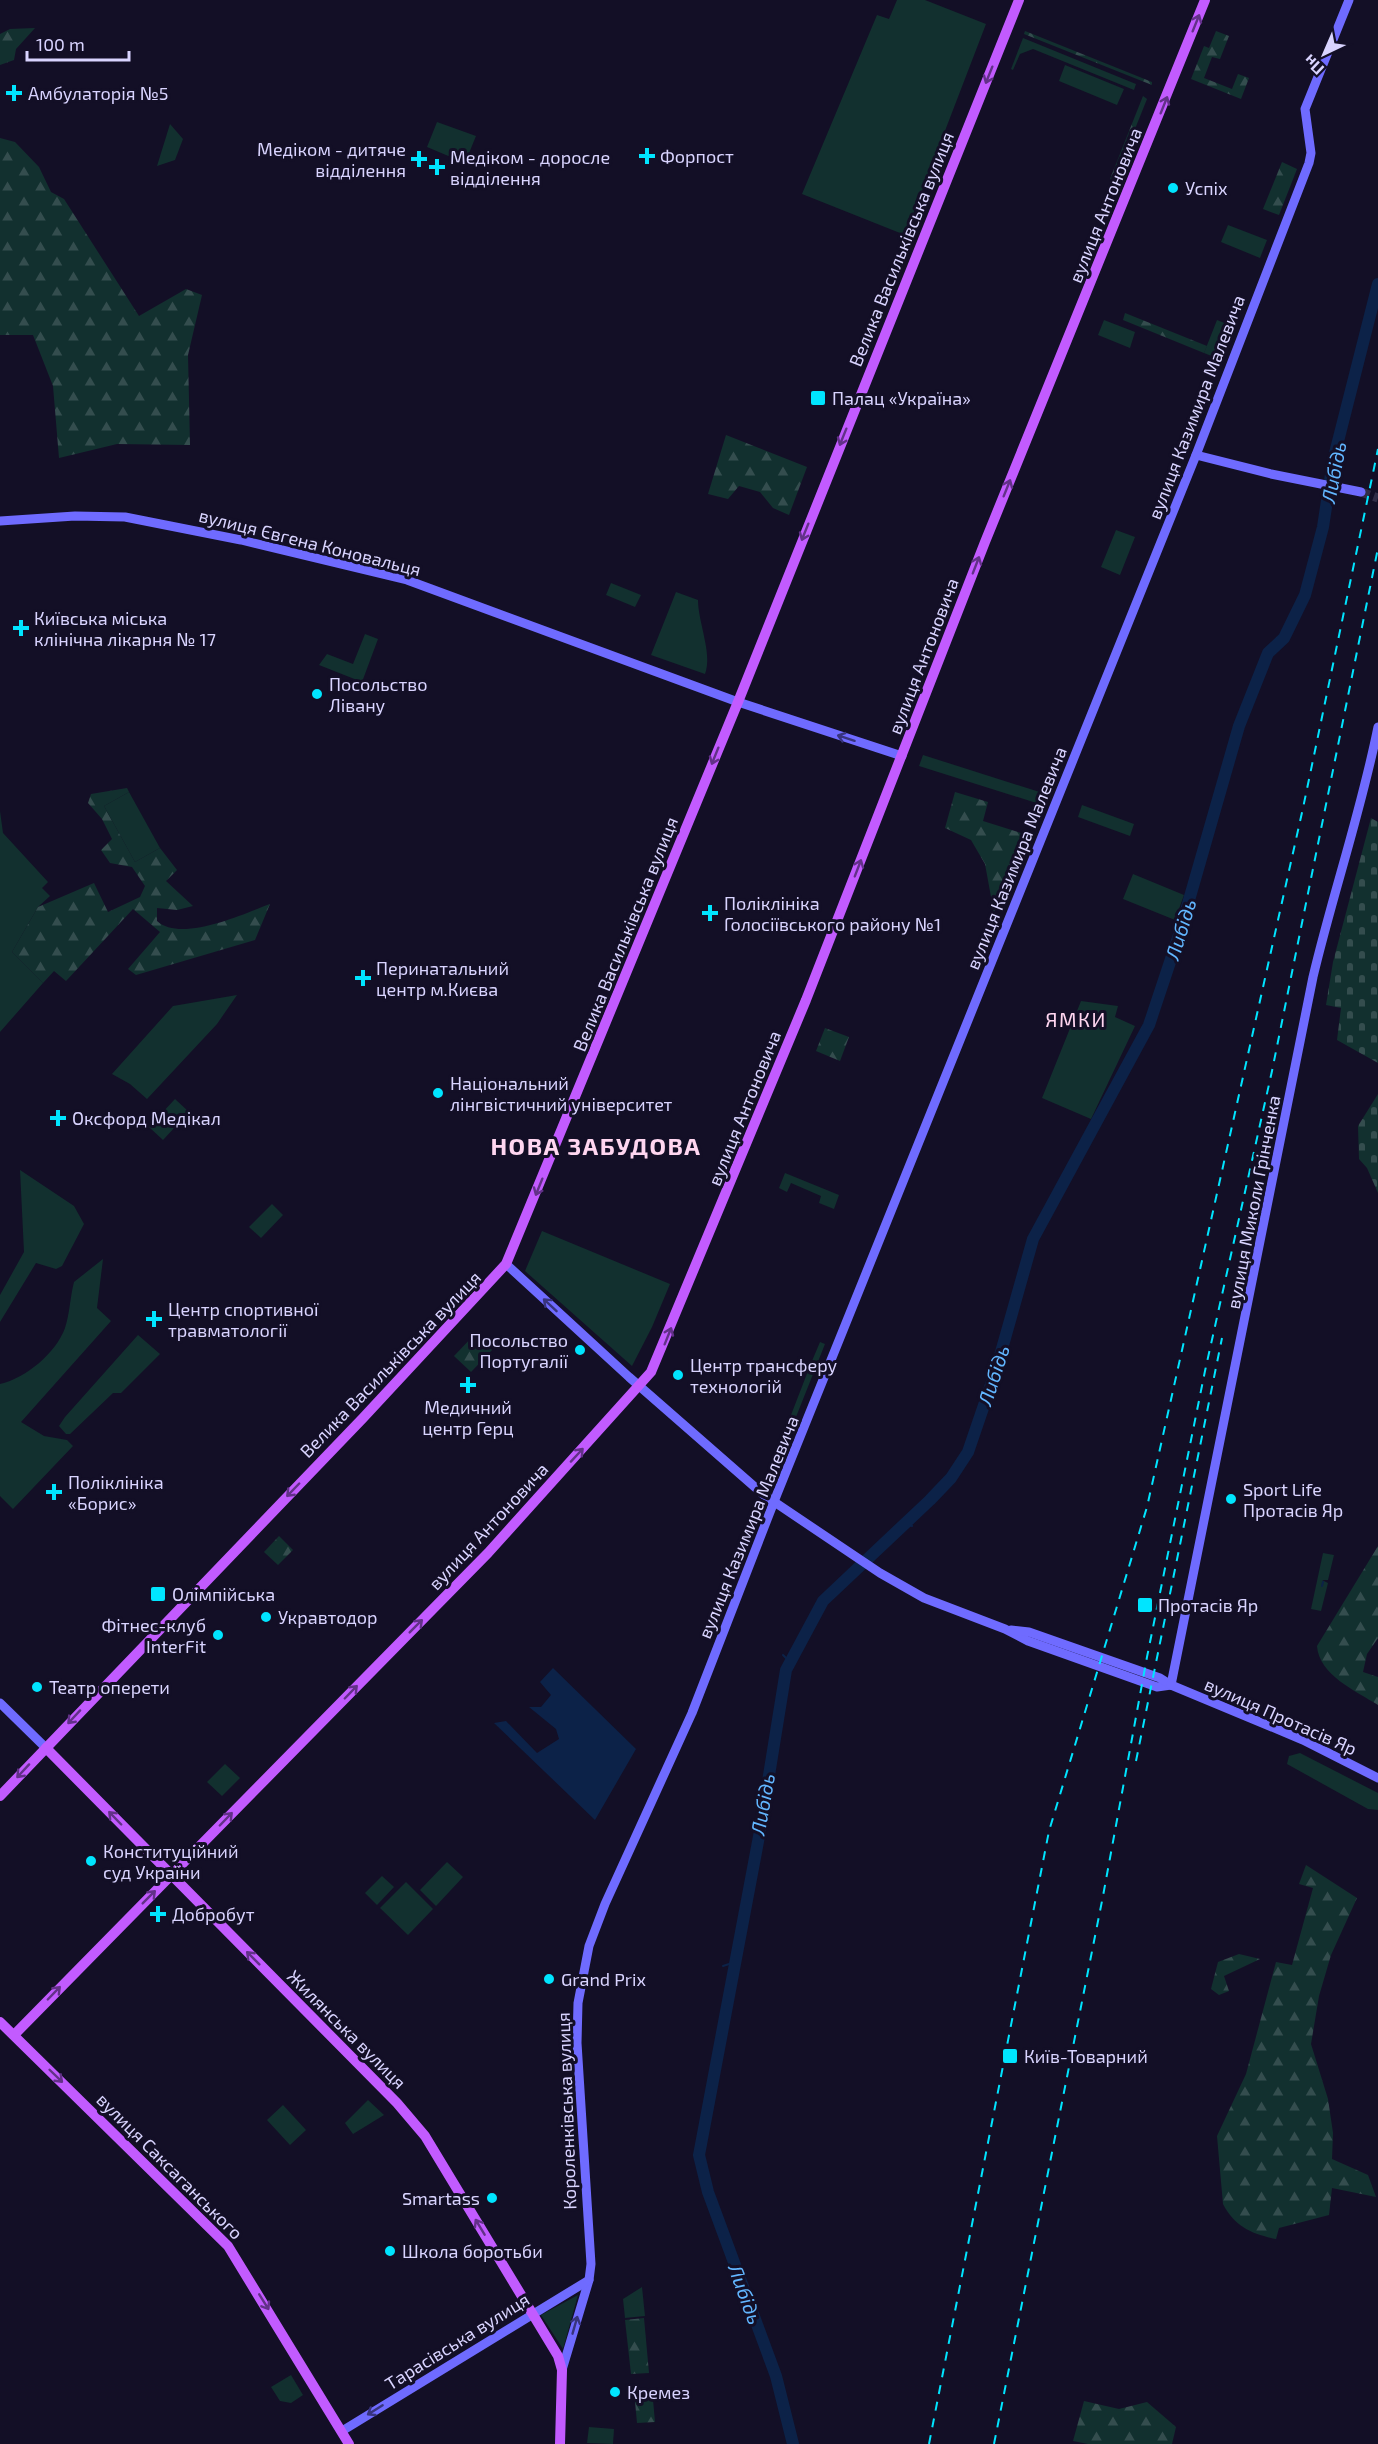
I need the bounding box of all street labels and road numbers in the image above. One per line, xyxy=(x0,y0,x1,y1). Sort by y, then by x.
street label: вулиця Антоновича xyxy=(1064,124,1146,286)
street label: Велика Васильківська вулиця xyxy=(844,129,958,369)
street label: вулиця Казимира Малевича xyxy=(1143,292,1249,522)
street label: вулиця Євгена Коновальця xyxy=(197,504,423,580)
street label: вулиця Антоновича xyxy=(883,575,963,737)
street label: вулиця Казимира Малевича xyxy=(961,743,1071,973)
street label: Велика Васильківська вулиця xyxy=(568,814,682,1054)
street label: вулиця Антоновича xyxy=(703,1027,785,1189)
street label: вулиця Миколи Грінченка xyxy=(1221,1093,1285,1311)
street label: Велика Васильківська вулиця xyxy=(295,1266,485,1462)
street label: вулиця Казимира Малевича xyxy=(693,1412,803,1642)
street label: вулиця Антоновича xyxy=(424,1458,552,1594)
street label: вулиця Протасів Яр xyxy=(1201,1673,1361,1759)
street label: Жилянська вулиця xyxy=(283,1965,411,2093)
street label: Короленківська вулиця xyxy=(552,2012,580,2210)
street label: вулиця Саксаганського xyxy=(92,2088,248,2244)
street label: Тарасівська вулиця xyxy=(381,2288,533,2394)

